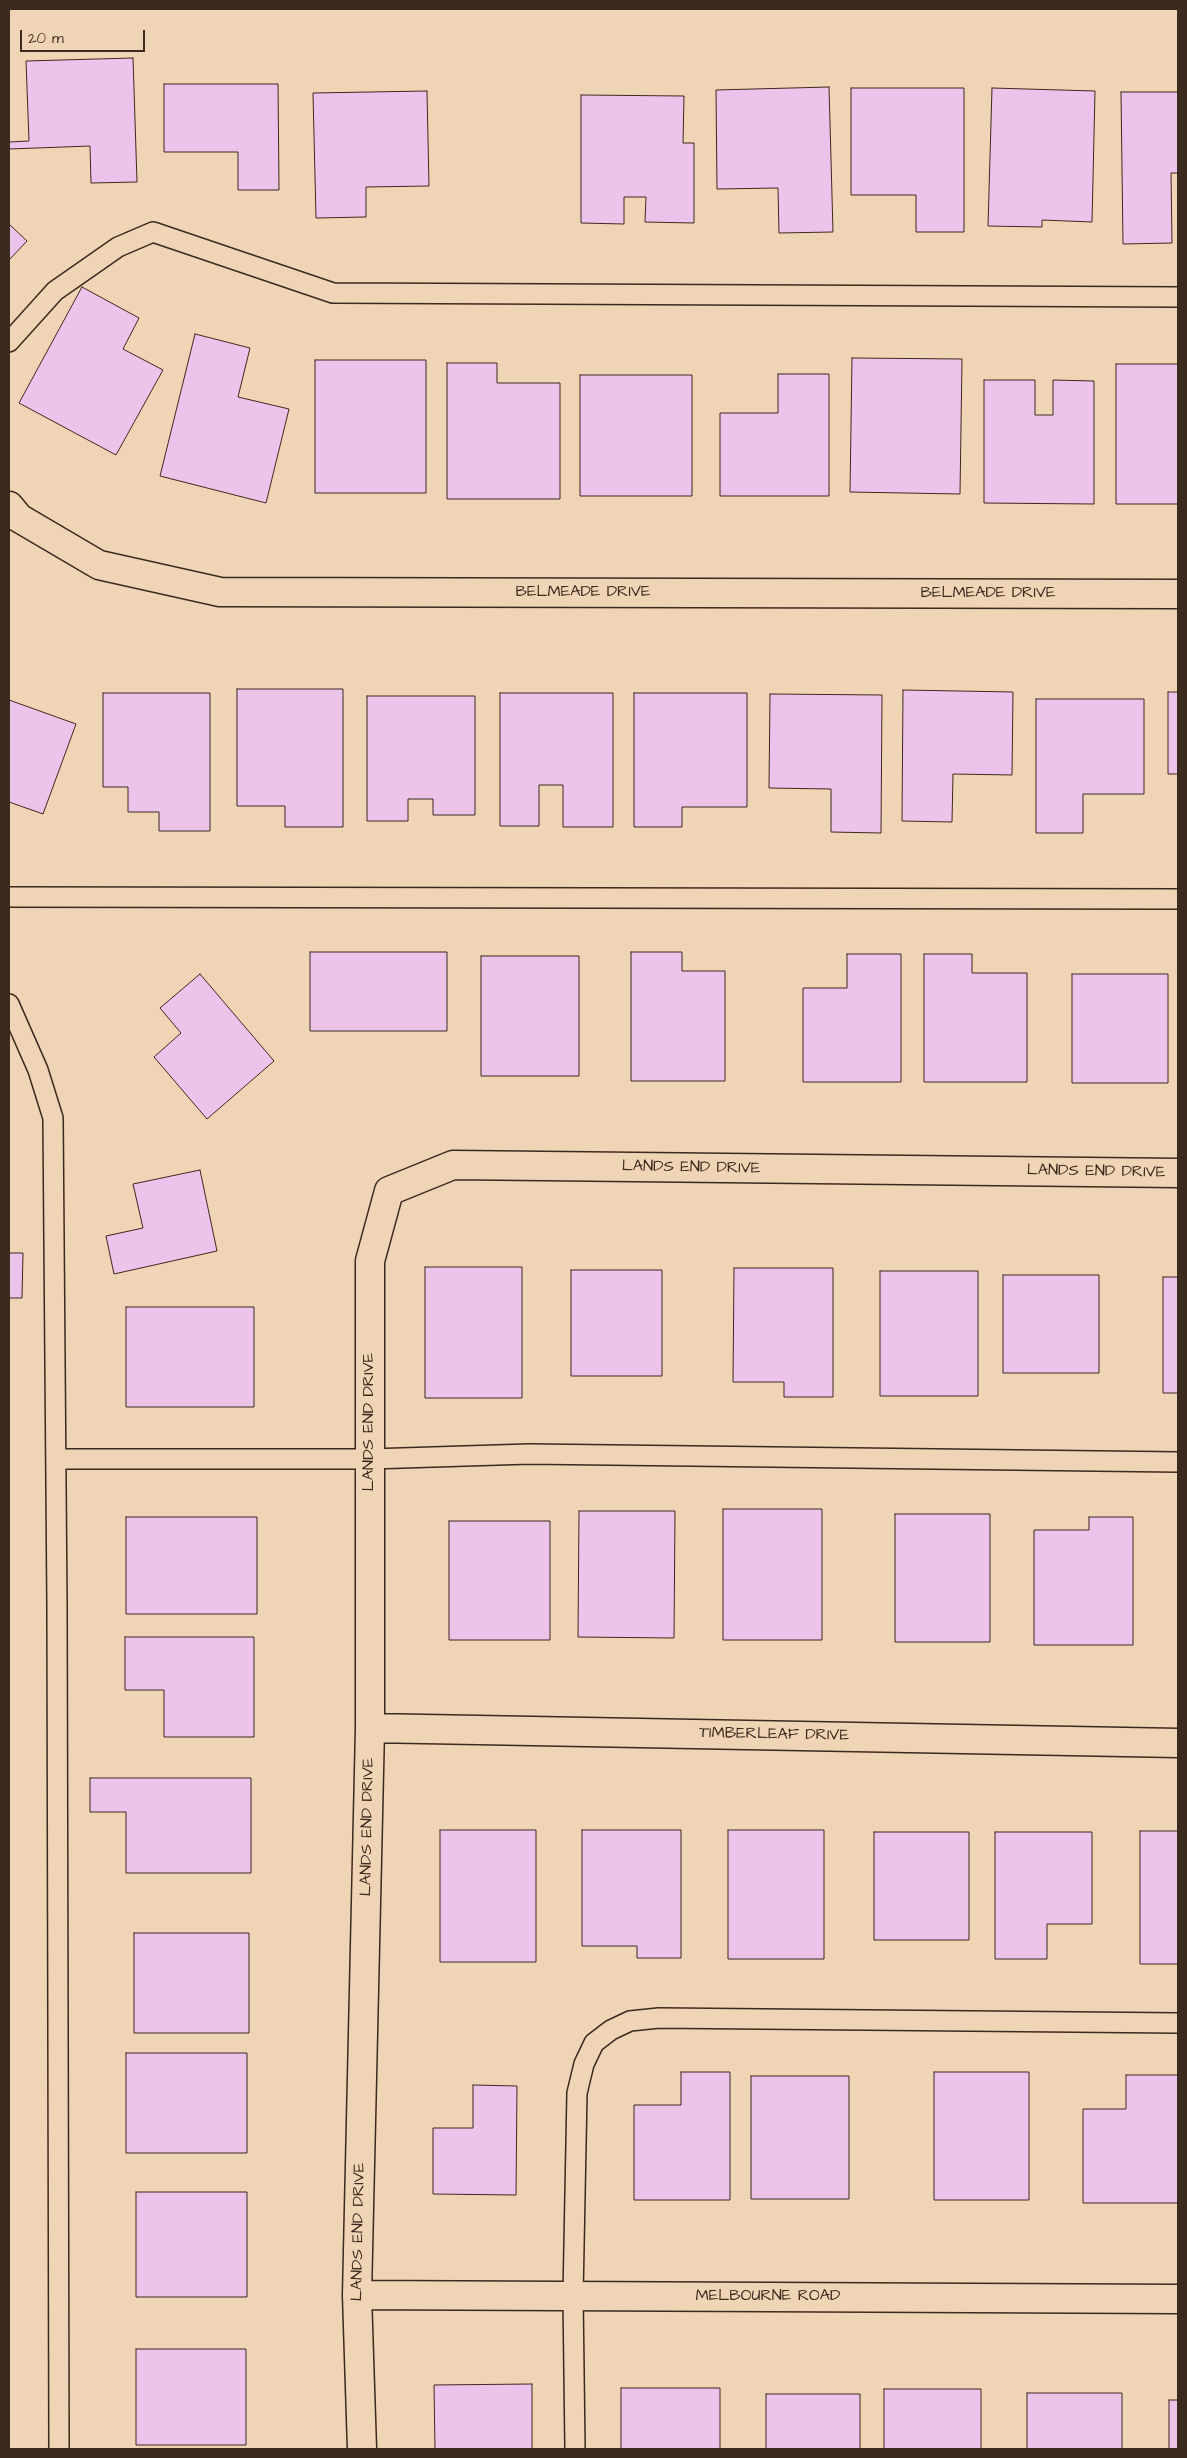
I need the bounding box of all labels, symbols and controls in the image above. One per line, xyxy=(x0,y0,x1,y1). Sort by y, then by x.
scale bar xyxy=(22,20,148,52)
text: 20 m xyxy=(28,28,64,49)
street label: BELMEADE DRIVE xyxy=(516,583,650,603)
street label: BELMEADE DRIVE xyxy=(921,584,1055,604)
street label: LANDS END DRIVE xyxy=(622,1157,760,1179)
street label: LANDS END DRIVE xyxy=(1027,1161,1165,1183)
street label: LANDS END DRIVE xyxy=(360,1353,380,1491)
street label: TIMBERLEAF DRIVE xyxy=(699,1724,849,1746)
street label: LANDS END DRIVE xyxy=(357,1758,379,1896)
street label: LANDS END DRIVE xyxy=(348,2163,370,2301)
street label: MELBOURNE ROAD xyxy=(696,2287,840,2307)

